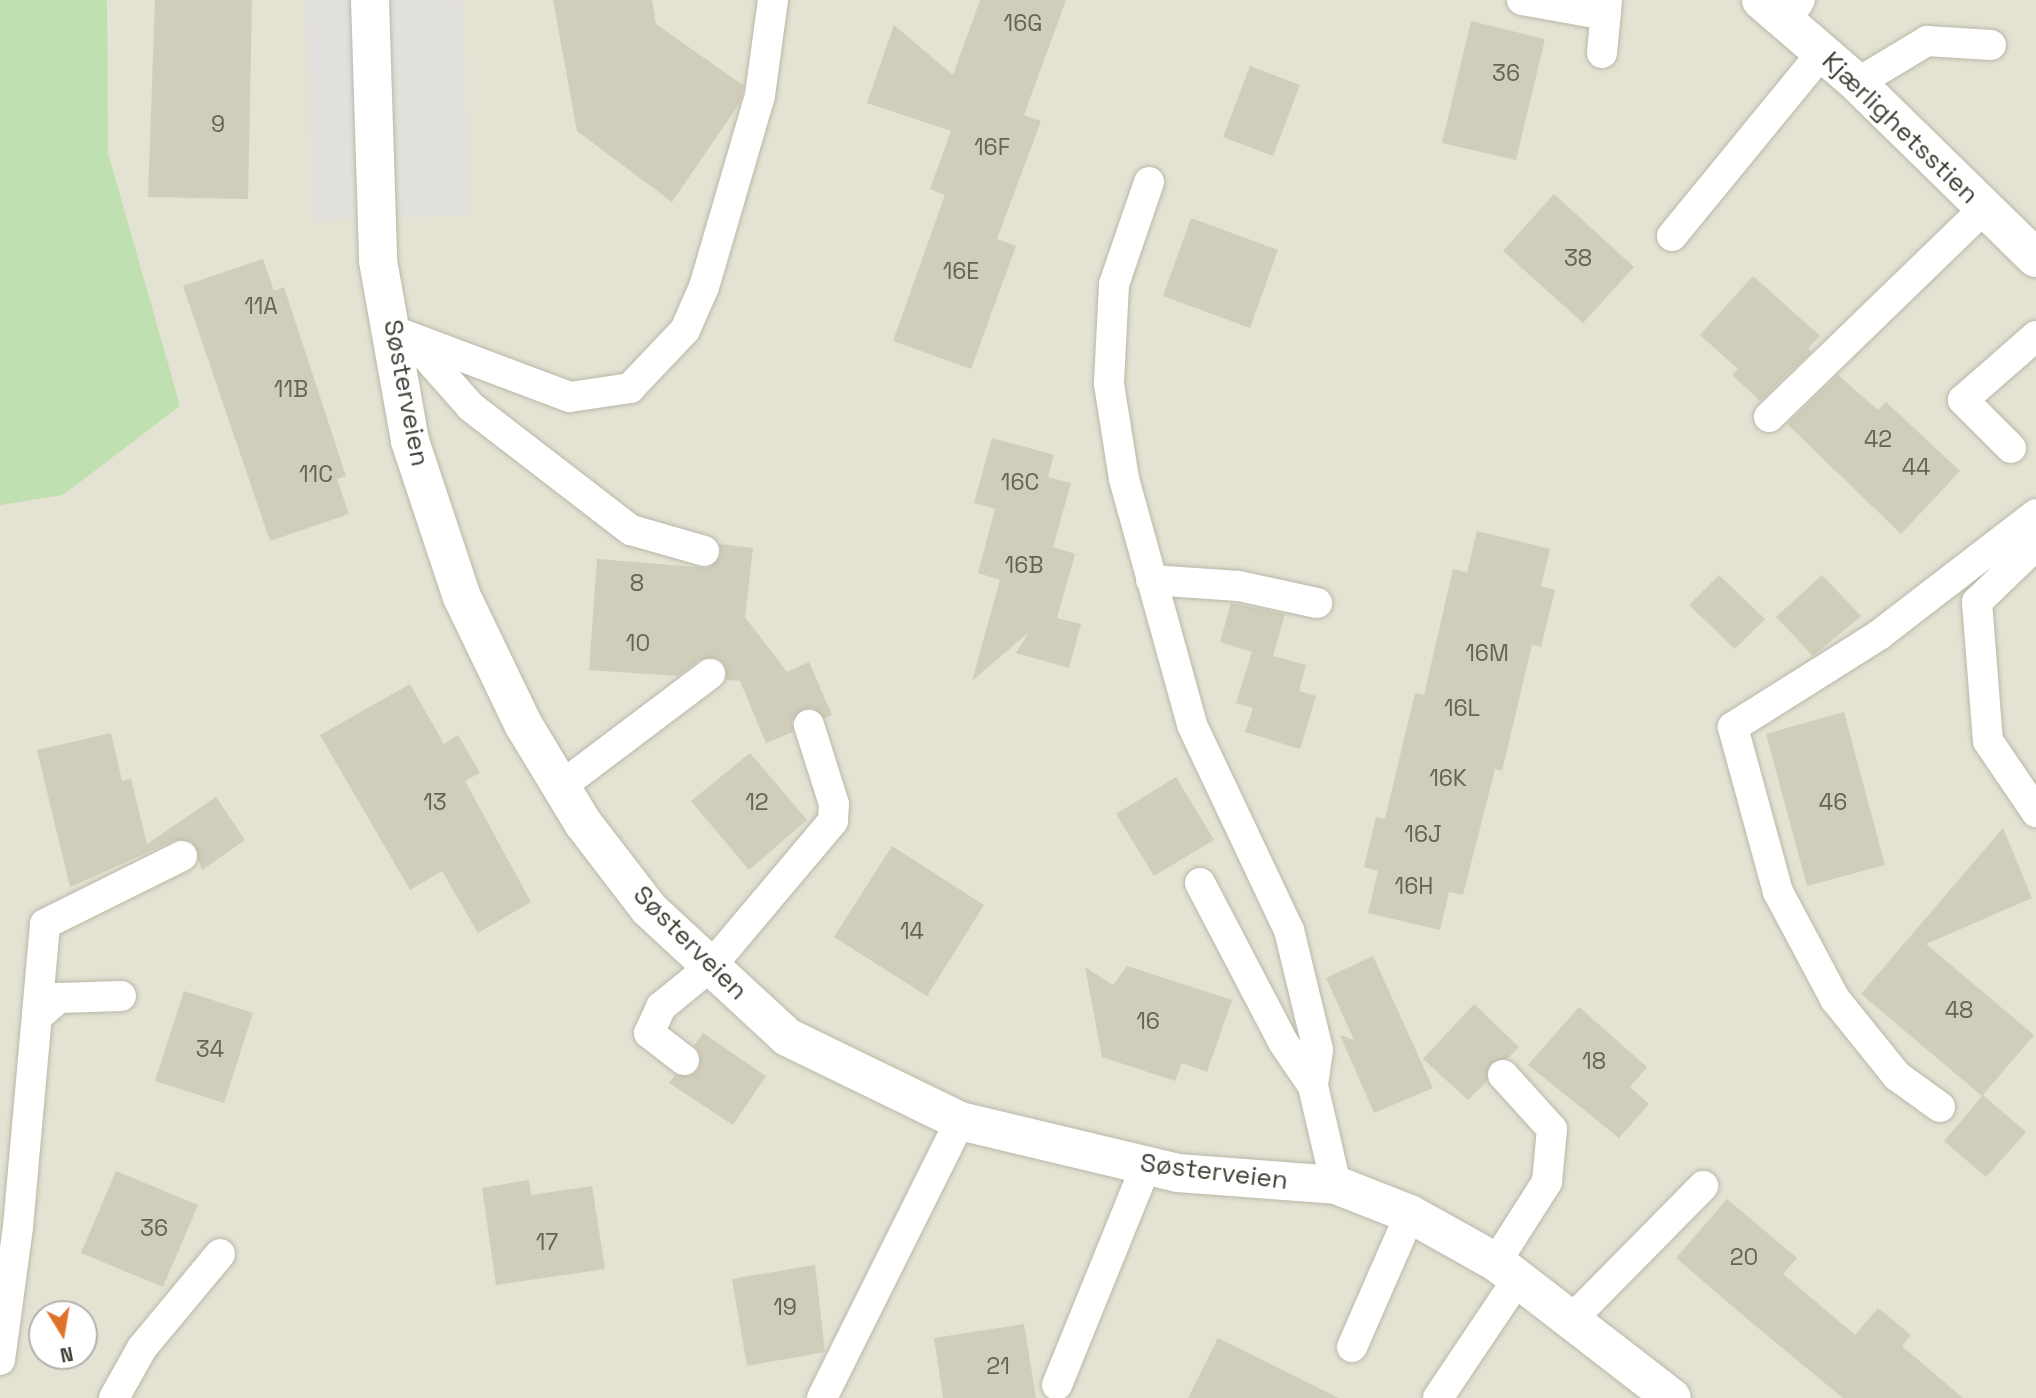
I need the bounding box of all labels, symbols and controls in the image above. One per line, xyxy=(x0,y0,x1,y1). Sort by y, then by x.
house number: 16G xyxy=(1004,9,1042,37)
street label: Kjærlighetsstien xyxy=(1815,46,1985,210)
house number: 36 xyxy=(1492,59,1520,87)
house number: 9 xyxy=(211,110,225,138)
house number: 16F xyxy=(974,133,1010,161)
house number: 38 xyxy=(1564,244,1592,272)
house number: 16E xyxy=(943,257,979,285)
house number: 11A xyxy=(244,292,278,320)
street label: Søsterveien xyxy=(377,317,435,469)
house number: 11B xyxy=(274,375,308,403)
house number: 42 xyxy=(1864,425,1892,453)
house number: 44 xyxy=(1902,453,1930,481)
house number: 11C xyxy=(299,460,333,488)
house number: 16C xyxy=(1001,468,1039,496)
house number: 16B xyxy=(1005,551,1043,579)
house number: 8 xyxy=(630,569,644,597)
house number: 10 xyxy=(626,629,650,657)
house number: 16M xyxy=(1465,639,1509,667)
house number: 16L xyxy=(1444,694,1480,722)
house number: 16K xyxy=(1429,764,1467,792)
house number: 13 xyxy=(423,788,447,816)
house number: 12 xyxy=(745,788,769,816)
house number: 46 xyxy=(1819,788,1847,816)
house number: 16J xyxy=(1404,820,1442,848)
house number: 16H xyxy=(1395,872,1433,900)
street label: Søsterveien xyxy=(626,879,754,1007)
house number: 14 xyxy=(900,917,924,945)
house number: 48 xyxy=(1945,996,1973,1024)
house number: 16 xyxy=(1136,1007,1160,1035)
house number: 34 xyxy=(196,1035,224,1063)
house number: 18 xyxy=(1582,1047,1606,1075)
street label: Søsterveien xyxy=(1138,1147,1290,1197)
house number: 36 xyxy=(140,1214,168,1242)
house number: 17 xyxy=(536,1228,558,1256)
house number: 20 xyxy=(1730,1243,1758,1271)
house number: 19 xyxy=(773,1293,797,1321)
north arrow xyxy=(28,1300,98,1370)
text: N xyxy=(58,1341,75,1368)
house number: 21 xyxy=(986,1352,1010,1380)

